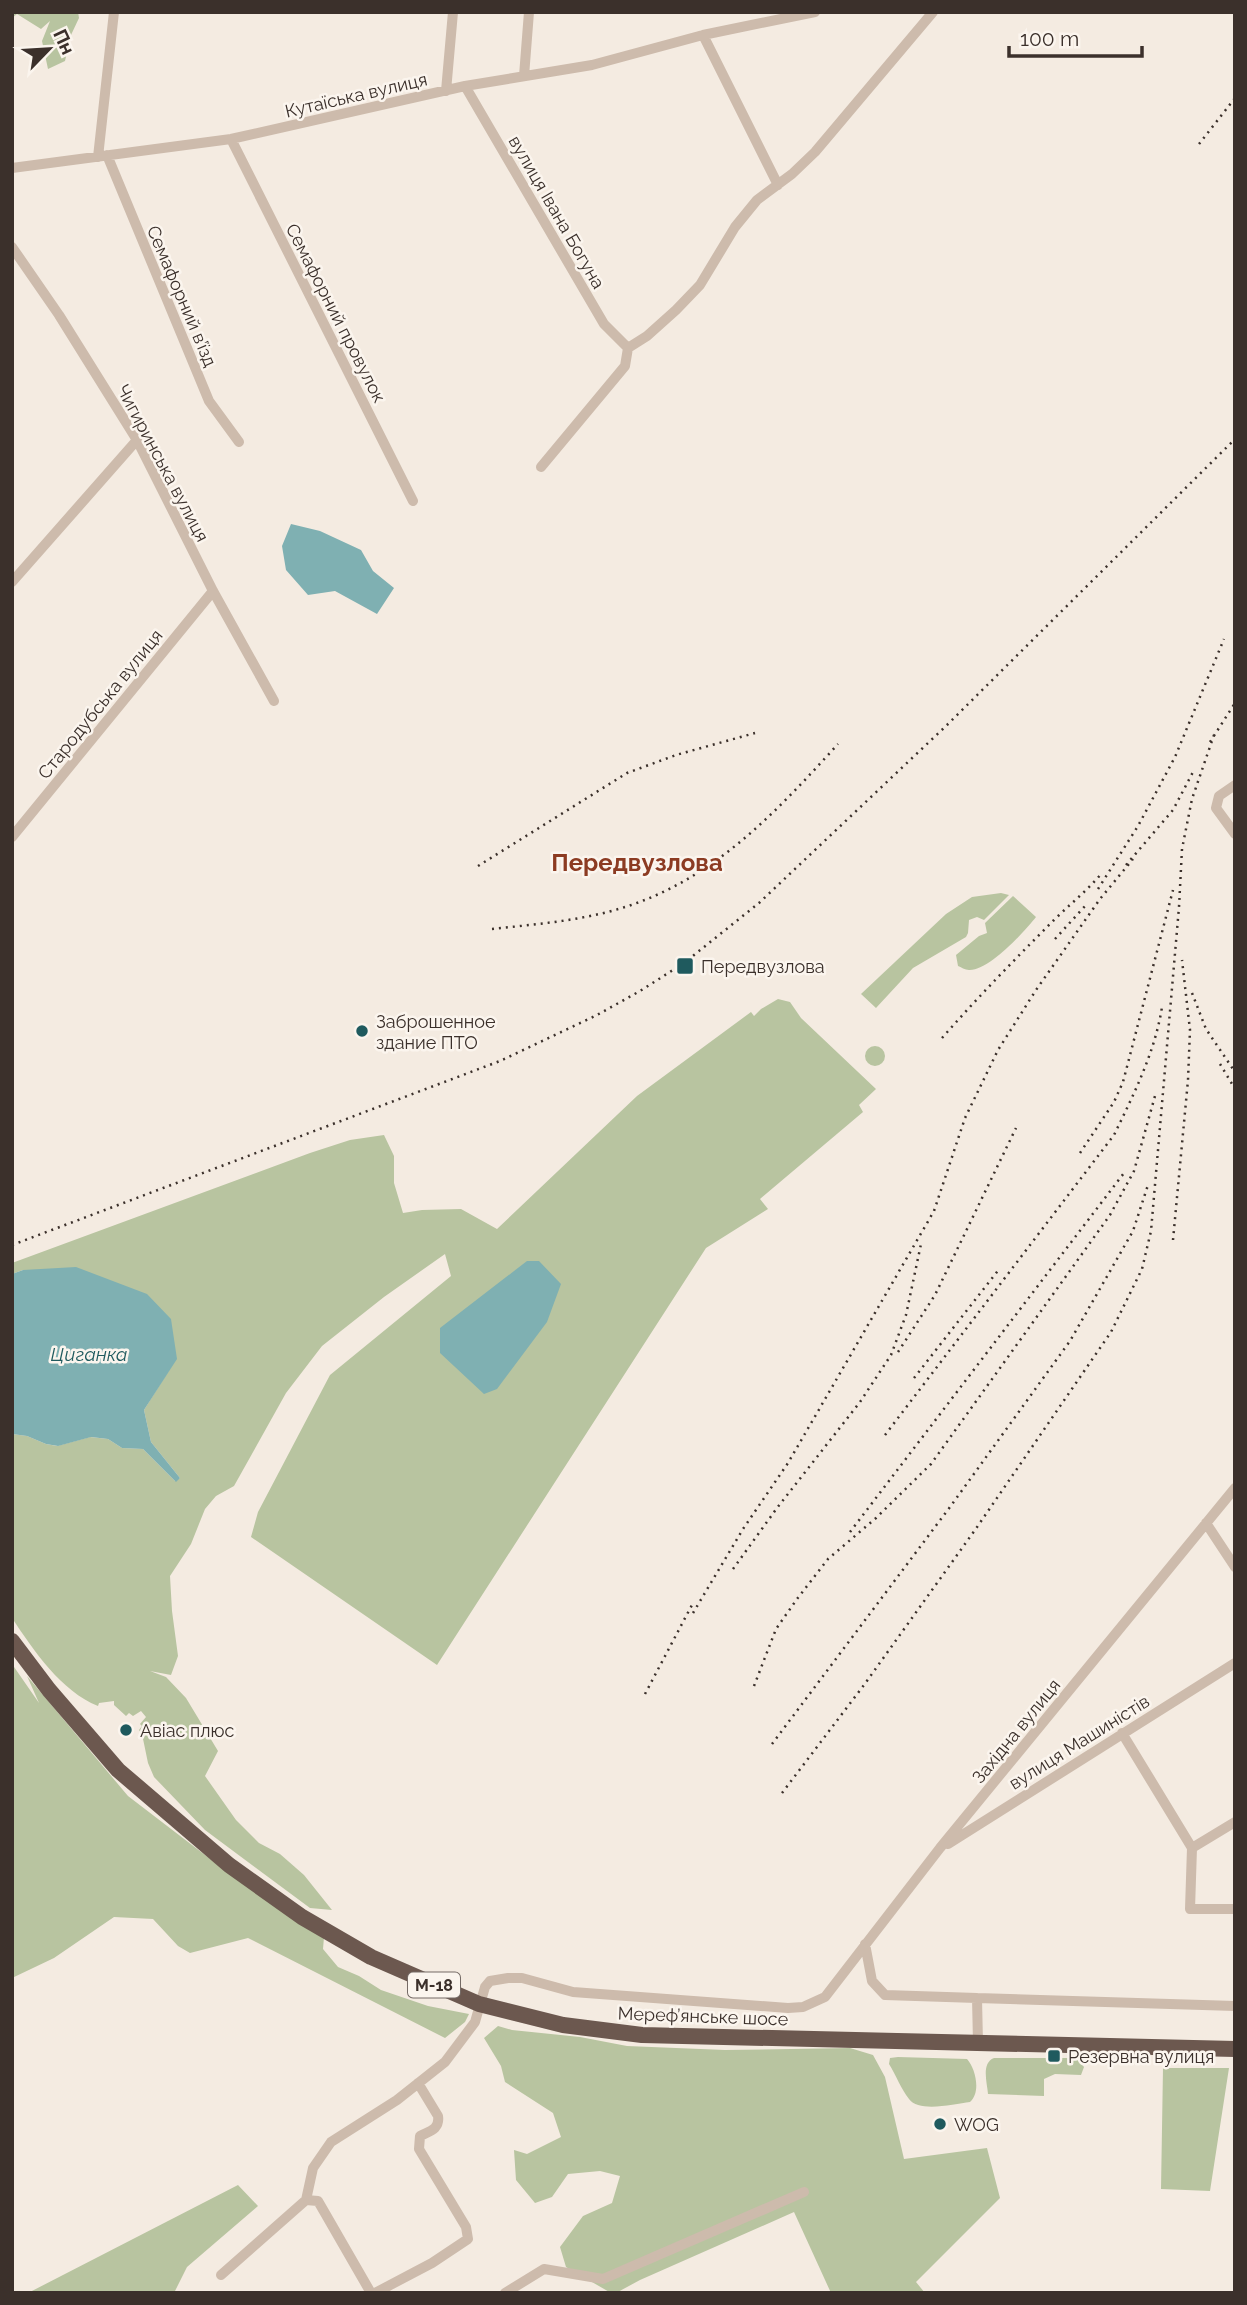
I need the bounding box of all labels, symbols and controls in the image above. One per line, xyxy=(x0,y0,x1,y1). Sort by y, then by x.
north arrow xyxy=(14,14,84,84)
scale bar xyxy=(1009,14,1142,58)
text: Пн xyxy=(49,26,80,58)
text: 100 m xyxy=(1020,26,1079,51)
street label: Кутаїська вулиця xyxy=(283,68,429,122)
street label: вулиця Івана Богуна xyxy=(505,132,609,292)
street label: Семафорний провулок xyxy=(282,220,390,406)
street label: Семафорний в’їзд xyxy=(143,222,221,370)
street label: Чигиринська вулиця xyxy=(113,381,213,545)
street label: Стародубська вулиця xyxy=(33,625,167,783)
district label: Передвузлова xyxy=(551,848,723,877)
marker: Передвузлова xyxy=(675,956,695,976)
place label: Передвузлова xyxy=(701,956,825,977)
place label: Заброшенное здание ПТО xyxy=(376,1011,496,1053)
marker: Заброшенное здание ПТО xyxy=(354,1023,370,1039)
water label: Циганка xyxy=(51,1343,127,1365)
street label: Західна вулиця xyxy=(968,1675,1064,1787)
street label: вулиця Машиністів xyxy=(1005,1690,1153,1794)
place label: Авіас плюс xyxy=(140,1720,234,1741)
marker: Авіас плюс xyxy=(118,1722,134,1738)
road number: М-18 xyxy=(408,1972,460,1997)
street label: Мереф’янське шосе xyxy=(617,2003,789,2029)
place label: Резервна вулиця xyxy=(1068,2046,1214,2067)
marker: Резервна вулиця xyxy=(1046,2048,1062,2064)
place label: WOG xyxy=(954,2114,999,2135)
marker: WOG xyxy=(932,2116,948,2132)

